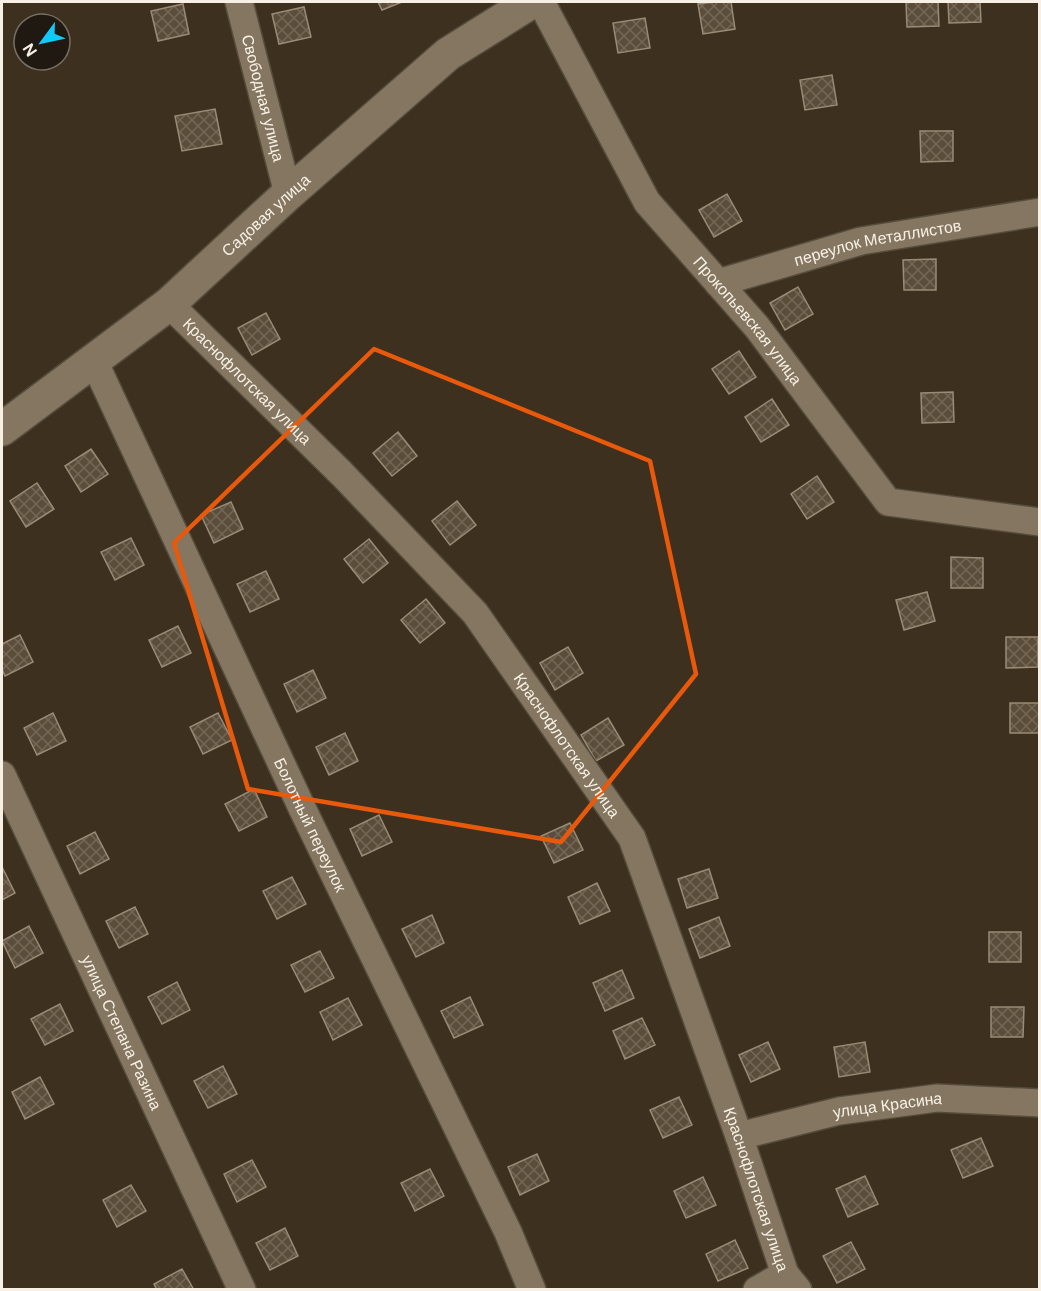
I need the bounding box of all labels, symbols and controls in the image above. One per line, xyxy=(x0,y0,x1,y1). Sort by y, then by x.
north arrow xyxy=(12,12,72,72)
street label: Свободная улица xyxy=(237,32,290,164)
text: N xyxy=(18,39,42,61)
street label: Садовая улица xyxy=(217,169,314,261)
street label: переулок Металлистов xyxy=(791,214,963,271)
street label: Прокопьевская улица xyxy=(689,252,807,389)
street label: Краснофлотская улица xyxy=(179,313,316,449)
street label: Краснофлотская улица xyxy=(509,669,625,822)
street label: Болотный переулок xyxy=(270,754,352,896)
street label: улица Степана Разина xyxy=(77,952,167,1113)
street label: улица Красина xyxy=(831,1087,943,1123)
street label: Краснофлотская улица xyxy=(719,1104,794,1274)

